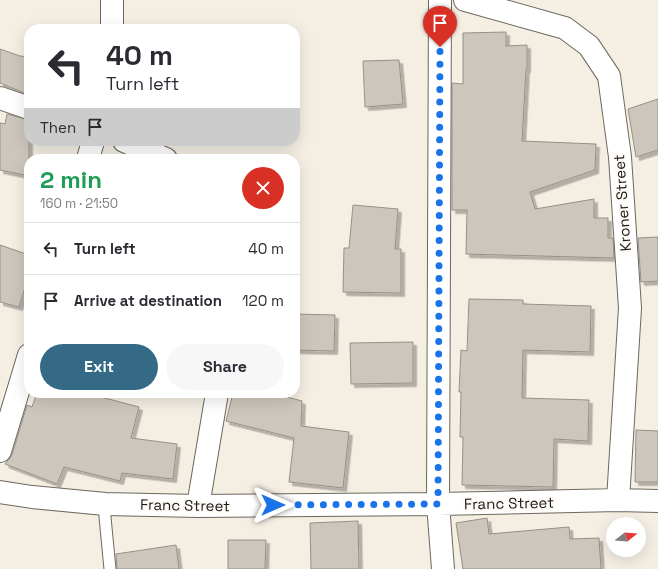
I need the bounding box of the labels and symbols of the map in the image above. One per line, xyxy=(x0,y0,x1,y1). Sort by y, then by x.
pin xyxy=(423,6,457,47)
street label: Kroner Street xyxy=(609,154,635,252)
position arrow xyxy=(252,484,294,526)
street label: Franc Street xyxy=(464,493,554,513)
street label: Franc Street xyxy=(140,495,230,515)
north arrow xyxy=(606,517,646,557)

